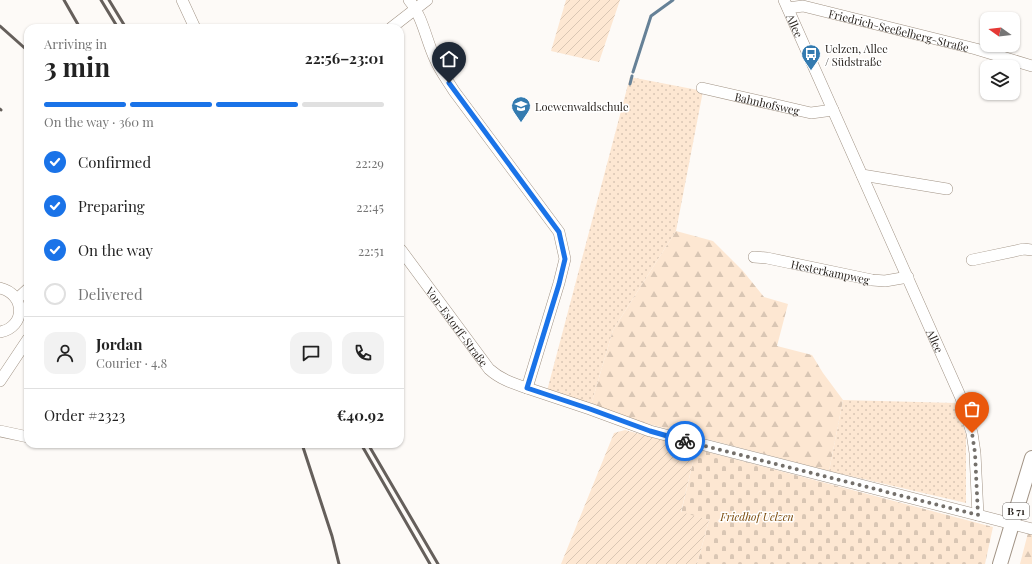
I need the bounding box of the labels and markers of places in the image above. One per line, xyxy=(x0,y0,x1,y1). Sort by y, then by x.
place label: Uelzen, Allee / Südstraße xyxy=(825,41,888,69)
pin xyxy=(432,42,466,83)
bus stop icon: Uelzen, Allee / Südstraße xyxy=(800,43,822,71)
school or university icon: Loewenwaldschule xyxy=(510,95,532,123)
place label: Loewenwaldschule xyxy=(535,99,629,114)
pin xyxy=(955,392,989,433)

